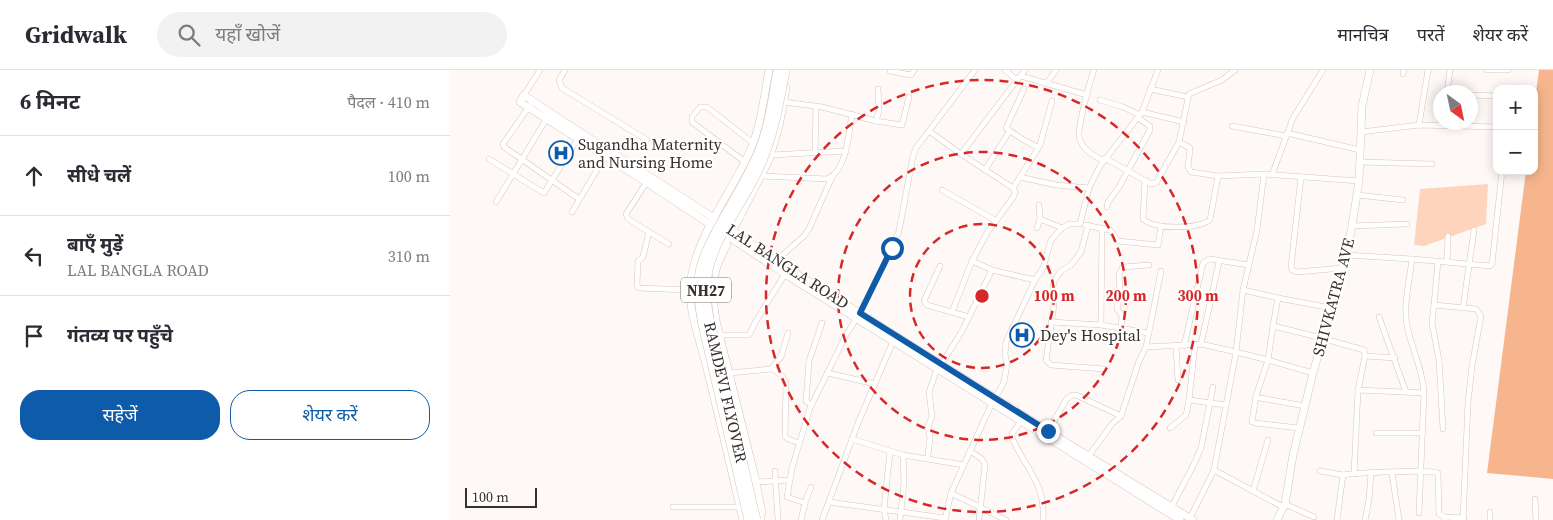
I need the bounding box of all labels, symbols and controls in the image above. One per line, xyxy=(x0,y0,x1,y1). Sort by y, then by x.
search box xyxy=(157,12,507,57)
text: Gridwalk xyxy=(25,18,127,51)
icon: search xyxy=(175,21,203,49)
text: यहाँ खोजें xyxy=(215,21,280,47)
text: मानचित्र xyxy=(1337,22,1389,47)
text: परतें xyxy=(1417,22,1445,47)
text: शेयर करें xyxy=(1473,22,1528,47)
north arrow xyxy=(1433,85,1478,130)
map controls xyxy=(1493,85,1538,175)
button: + xyxy=(1493,85,1538,130)
text: 6 मिनट xyxy=(20,87,80,116)
text: पैदल · 410 m xyxy=(347,91,430,113)
button: − xyxy=(1493,130,1538,175)
place label: Sugandha Maternity and Nursing Home xyxy=(578,133,723,173)
hospital icon: Sugandha Maternity and Nursing Home xyxy=(548,140,574,166)
icon: ahead xyxy=(20,162,48,190)
text: सीधे चलें xyxy=(67,162,131,188)
text: 100 m xyxy=(388,165,430,187)
street label: LAL BANGLA ROAD xyxy=(722,218,854,314)
text: बाएँ मुड़ें xyxy=(67,231,123,257)
street label: SHIVKATRA AVE xyxy=(1307,235,1359,359)
route start xyxy=(881,237,904,260)
icon: left xyxy=(20,242,48,270)
text: 310 m xyxy=(388,245,430,267)
text: LAL BANGLA ROAD xyxy=(67,259,209,281)
road number: NH27 xyxy=(681,278,731,302)
text: 100 m xyxy=(1033,285,1075,306)
text: 200 m xyxy=(1105,285,1147,306)
text: 300 m xyxy=(1177,285,1219,306)
centre of rings xyxy=(973,287,991,305)
street label: RAMDEVI FLYOVER xyxy=(699,319,753,465)
icon: arrive xyxy=(20,322,48,350)
text: गंतव्य पर पहुँचे xyxy=(67,322,173,348)
hospital icon: Dey's Hospital xyxy=(1009,322,1035,348)
place label: Dey's Hospital xyxy=(1040,324,1141,346)
button: सहेजें xyxy=(20,390,220,440)
button: शेयर करें xyxy=(230,390,430,440)
route end xyxy=(1037,420,1060,443)
scale bar xyxy=(465,485,538,508)
text: 100 m xyxy=(472,487,509,507)

